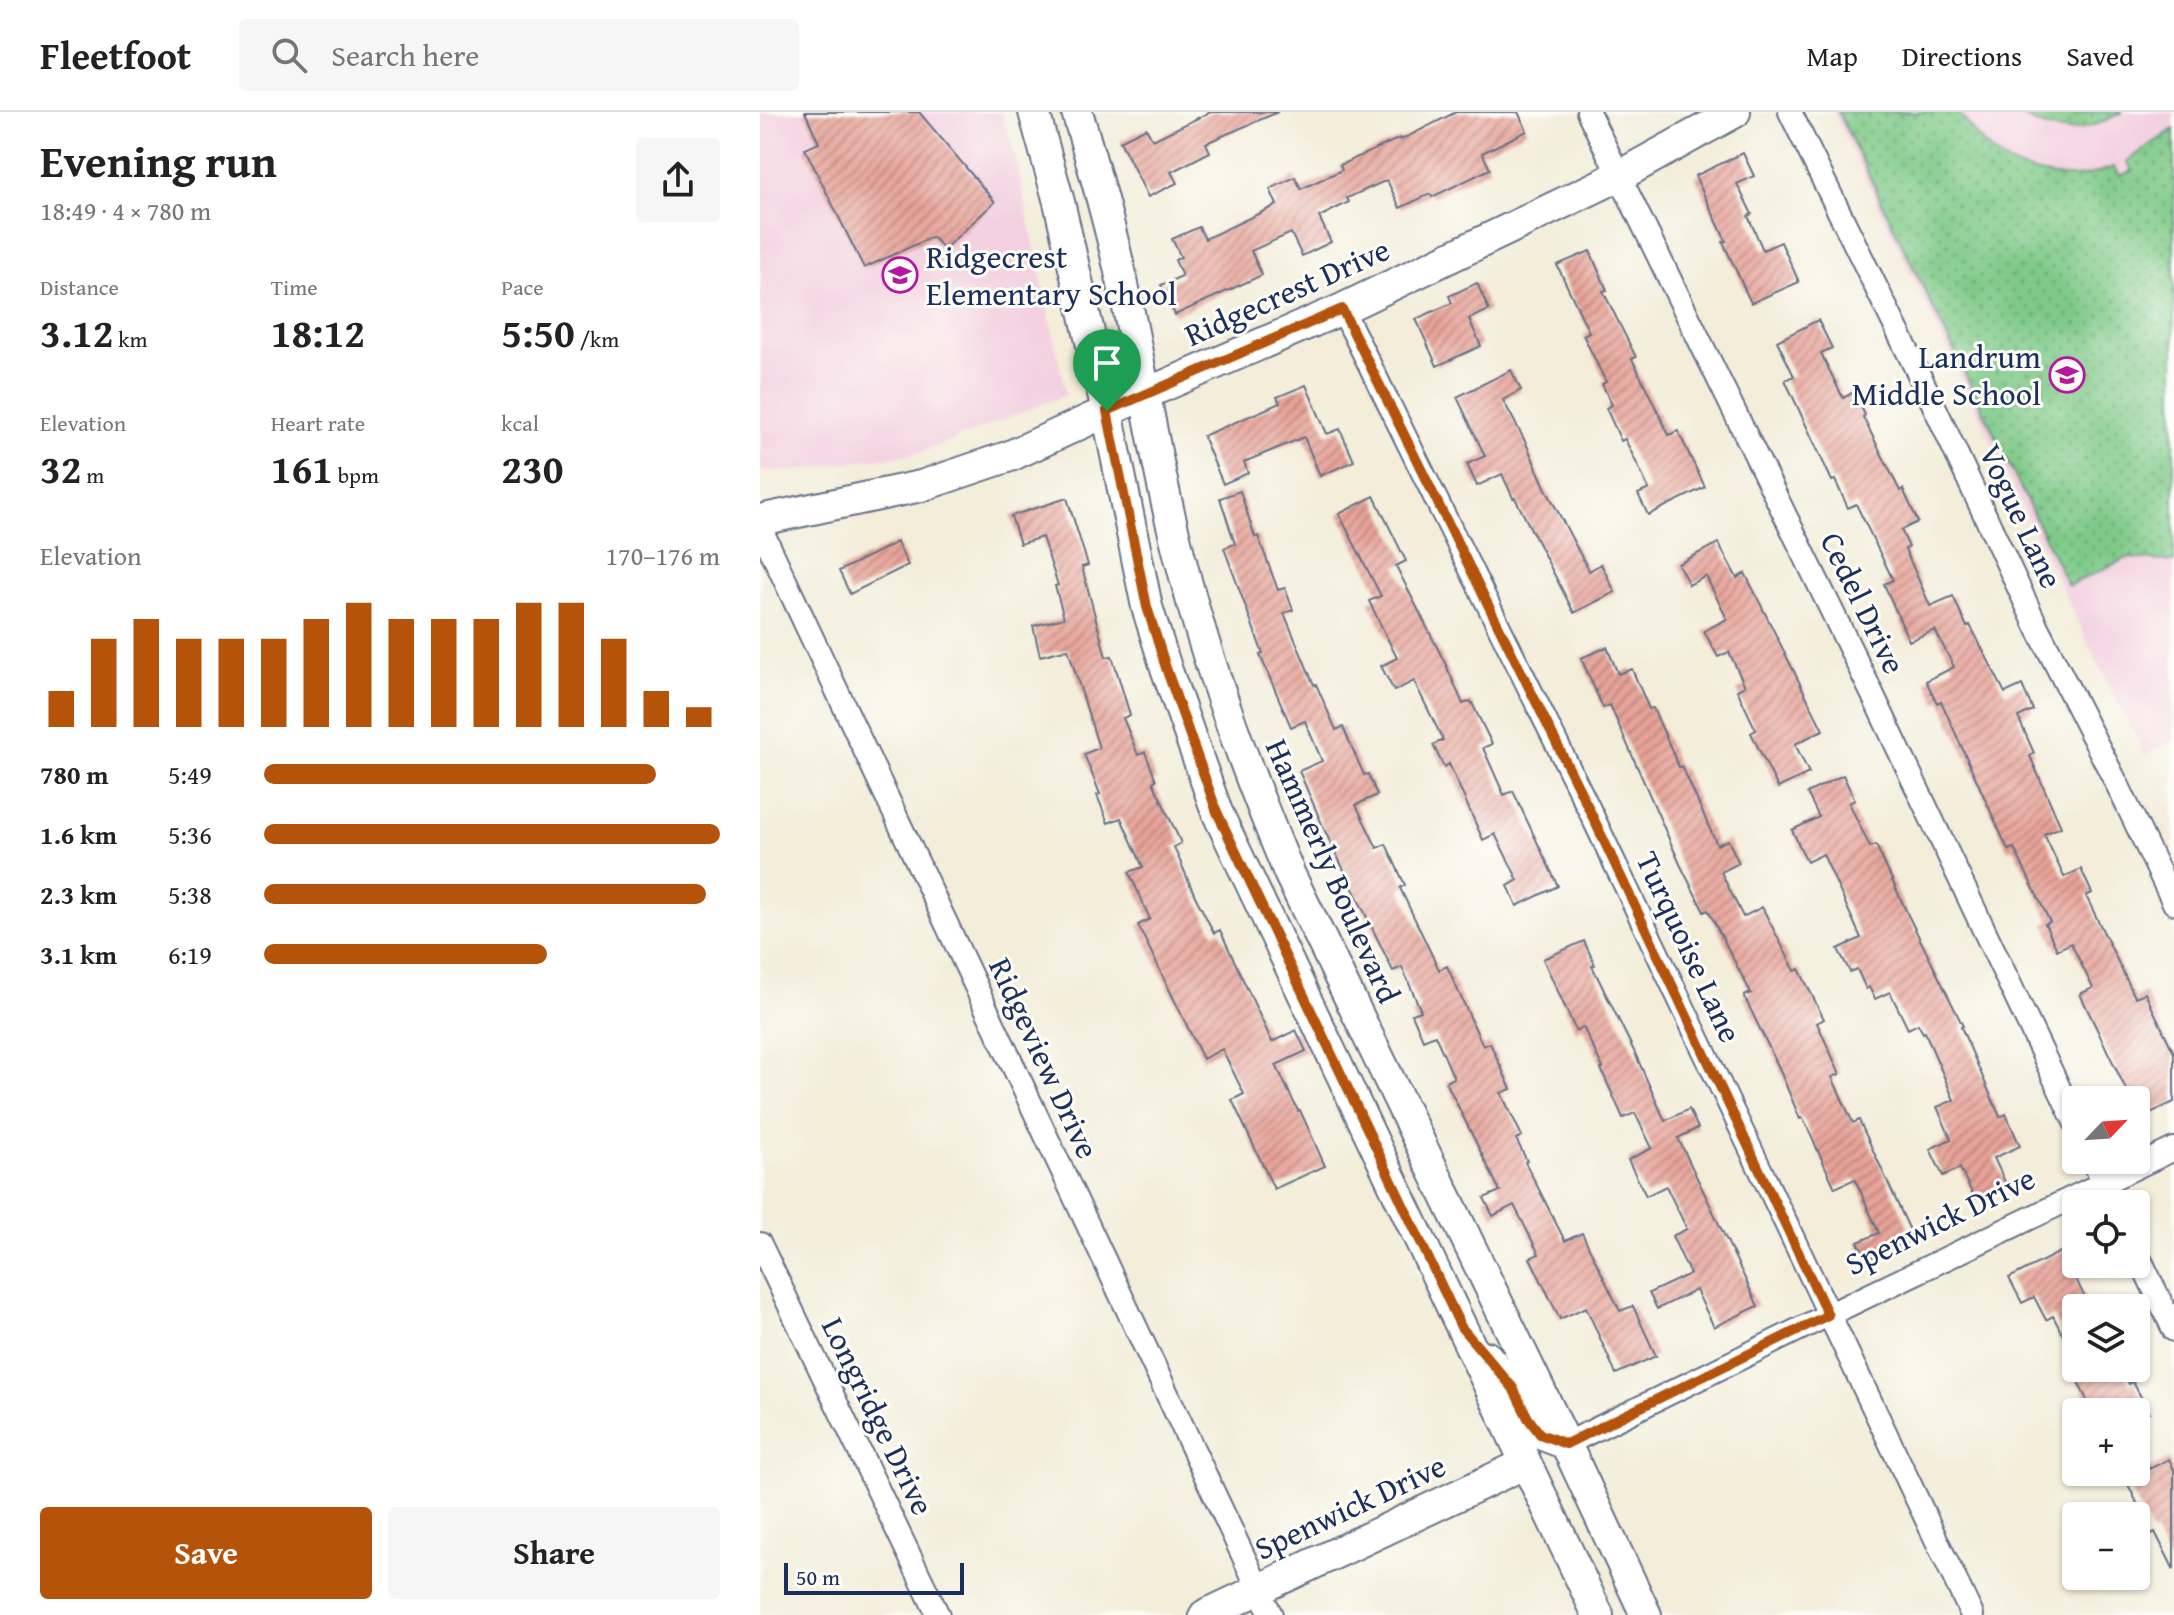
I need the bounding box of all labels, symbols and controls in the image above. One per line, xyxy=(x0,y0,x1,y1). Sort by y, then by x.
search box xyxy=(239,19,799,91)
text: Fleetfoot xyxy=(40,27,191,83)
icon: search xyxy=(267,33,311,77)
text: Search here xyxy=(331,33,479,77)
text: Map xyxy=(1806,35,1858,76)
text: Directions xyxy=(1902,35,2022,76)
text: Saved xyxy=(2066,35,2134,76)
text: Evening run xyxy=(40,129,277,193)
button: share xyxy=(636,138,720,222)
text: 18:49 · 4 × 780 m xyxy=(40,191,211,230)
street label: Ridgecrest Drive xyxy=(1177,225,1397,358)
place label: Ridgecrest Elementary School xyxy=(926,233,1177,317)
school or university icon: Ridgecrest Elementary School xyxy=(881,256,919,294)
text: Distance xyxy=(40,271,119,303)
text: Time xyxy=(271,271,317,303)
text: Pace xyxy=(501,271,544,303)
text: 3.12 xyxy=(40,303,113,362)
text: 18:12 xyxy=(271,303,365,362)
text: 5:50 xyxy=(501,303,575,362)
text: km xyxy=(113,323,147,355)
text: /km xyxy=(575,323,619,355)
pin xyxy=(1073,329,1141,411)
place label: Landrum Middle School xyxy=(1852,333,2041,417)
icon: arrive xyxy=(1085,341,1129,385)
school or university icon: Landrum Middle School xyxy=(2048,356,2086,394)
text: Elevation xyxy=(40,407,126,439)
text: Heart rate xyxy=(271,407,365,439)
text: kcal xyxy=(501,407,539,439)
street label: Vogue Lane xyxy=(1968,436,2075,596)
text: 32 xyxy=(40,439,81,498)
text: 161 xyxy=(271,439,333,498)
text: 230 xyxy=(501,439,564,498)
text: m xyxy=(81,459,104,491)
text: bpm xyxy=(333,459,379,491)
street label: Cedel Drive xyxy=(1809,524,1918,682)
text: Elevation xyxy=(40,536,142,575)
text: 170–176 m xyxy=(606,536,720,575)
street label: Hammerly Boulevard xyxy=(1254,731,1413,1011)
text: 780 m xyxy=(40,755,108,794)
text: 5:49 xyxy=(168,755,212,794)
text: 1.6 km xyxy=(40,815,117,854)
text: 5:36 xyxy=(168,815,212,854)
street label: Turquoise Lane xyxy=(1625,844,1754,1050)
text: 2.3 km xyxy=(40,875,117,914)
text: 5:38 xyxy=(168,875,212,914)
text: 3.1 km xyxy=(40,935,117,974)
text: 6:19 xyxy=(168,935,212,974)
street label: Ridgeview Drive xyxy=(977,950,1112,1166)
north arrow xyxy=(2062,1086,2150,1174)
map controls xyxy=(2062,1086,2150,1590)
street label: Spenwick Drive xyxy=(1837,1154,2043,1287)
button: locate xyxy=(2062,1190,2150,1278)
button: layers xyxy=(2062,1294,2150,1382)
street label: Longridge Drive xyxy=(810,1309,947,1523)
button: + xyxy=(2062,1398,2150,1486)
street label: Spenwick Drive xyxy=(1246,1442,1453,1571)
button: − xyxy=(2062,1502,2150,1590)
button: Save xyxy=(40,1507,372,1599)
button: Share xyxy=(388,1507,720,1599)
scale bar xyxy=(784,1559,964,1595)
text: 50 m xyxy=(796,1561,840,1593)

